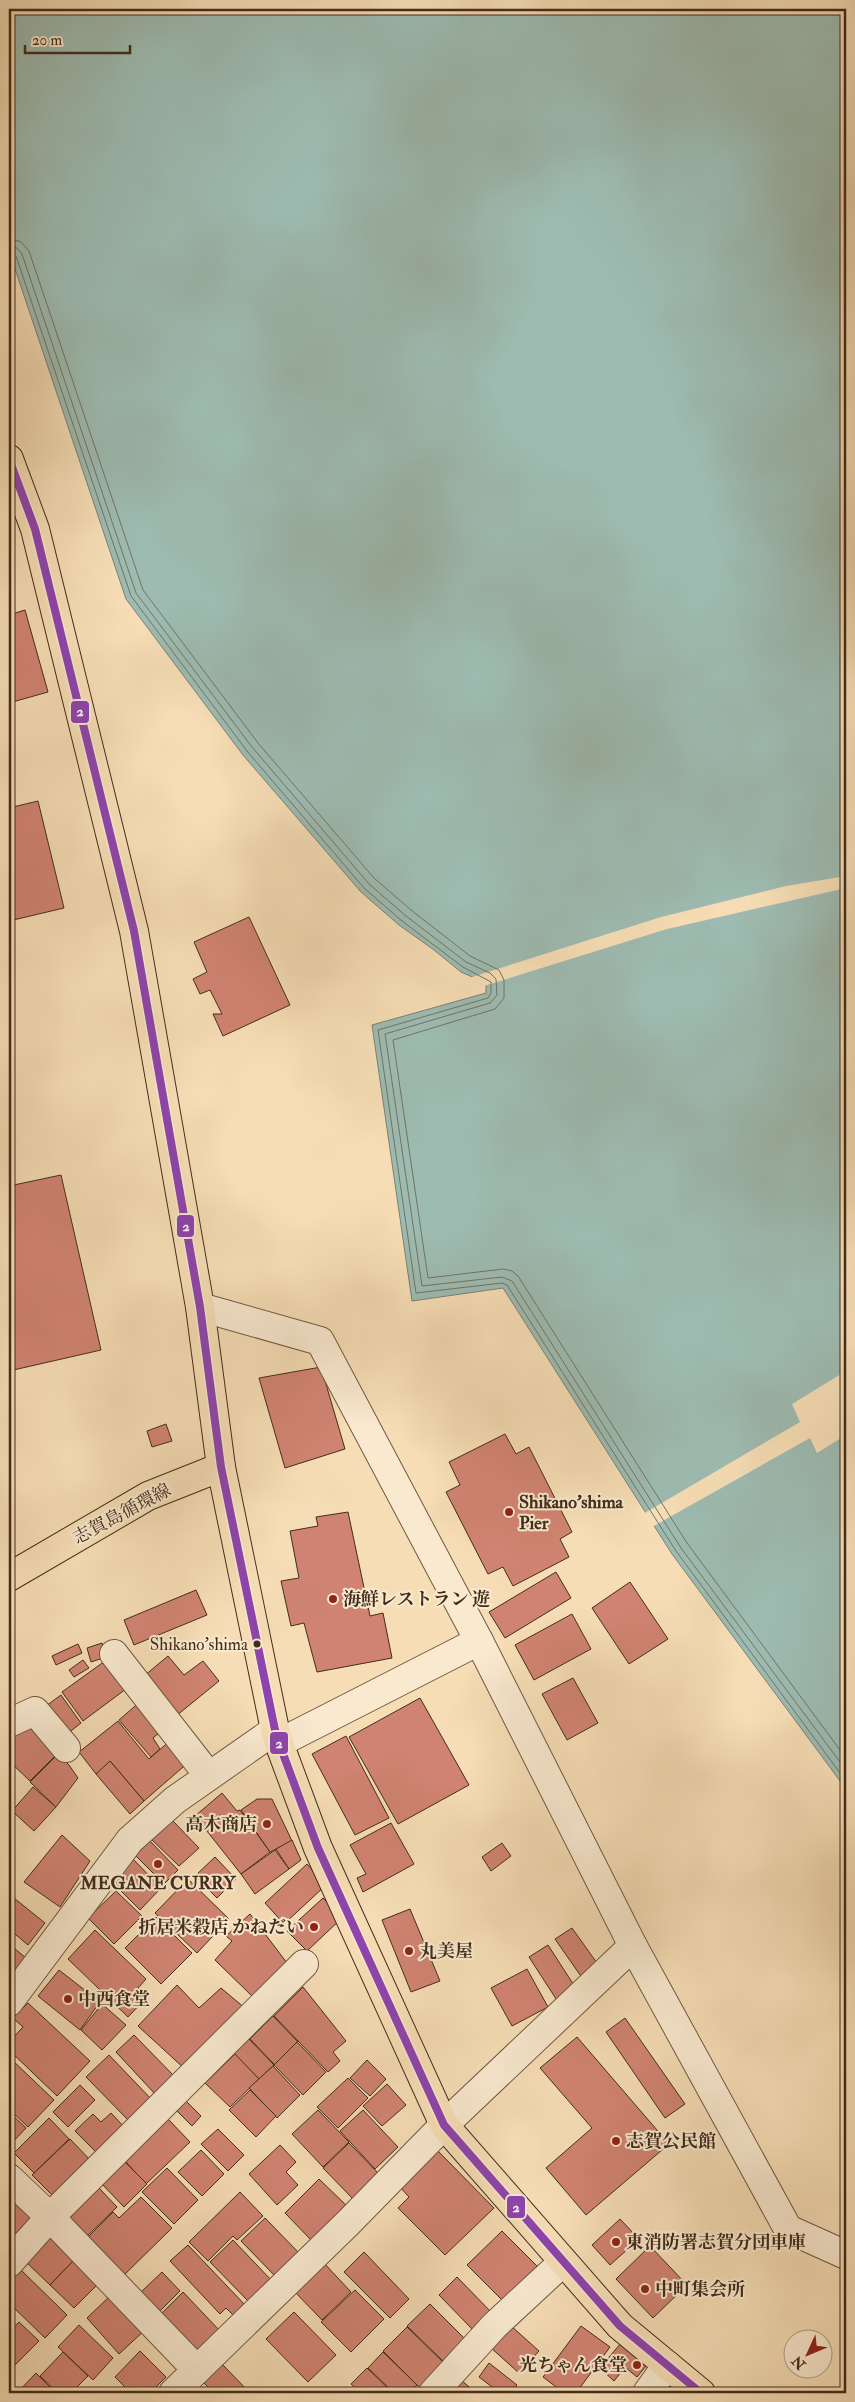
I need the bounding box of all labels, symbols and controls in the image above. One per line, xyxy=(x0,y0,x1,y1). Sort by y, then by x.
scale bar xyxy=(25,22,130,54)
text: 20 m xyxy=(32,31,62,50)
line badge: 2 xyxy=(70,700,90,724)
text: 2 xyxy=(76,703,84,720)
line badge: 2 xyxy=(176,1214,195,1238)
text: 2 xyxy=(182,1218,190,1235)
street label: 志賀島循環線 xyxy=(69,1478,175,1550)
place label: Shikano'shima Pier xyxy=(519,1491,624,1535)
marker: Shikano'shima Pier xyxy=(503,1506,515,1518)
place label: 海鮮レストラン 遊 xyxy=(343,1588,490,1611)
marker: 海鮮レストラン 遊 xyxy=(327,1593,339,1605)
place label: Shikano'shima xyxy=(150,1634,249,1655)
marker: Shikano'shima xyxy=(252,1639,262,1649)
line badge: 2 xyxy=(269,1731,289,1755)
text: 2 xyxy=(275,1735,283,1752)
place label: 高木商店 xyxy=(185,1813,257,1836)
marker: 高木商店 xyxy=(261,1818,273,1830)
marker: MEGANE CURRY xyxy=(152,1858,164,1870)
place label: MEGANE CURRY xyxy=(79,1872,236,1895)
place label: 折居米穀店 かねだい xyxy=(138,1916,304,1939)
marker: 折居米穀店 かねだい xyxy=(308,1921,320,1933)
place label: 丸美屋 xyxy=(419,1940,473,1963)
marker: 丸美屋 xyxy=(403,1945,415,1957)
place label: 中西食堂 xyxy=(78,1988,150,2011)
marker: 中西食堂 xyxy=(62,1993,74,2005)
place label: 志賀公民館 xyxy=(626,2130,716,2153)
marker: 志賀公民館 xyxy=(610,2135,622,2147)
line badge: 2 xyxy=(506,2195,526,2219)
text: 2 xyxy=(512,2199,520,2216)
place label: 東消防署志賀分団車庫 xyxy=(626,2231,806,2254)
marker: 東消防署志賀分団車庫 xyxy=(610,2236,622,2248)
place label: 中町集会所 xyxy=(655,2278,745,2301)
marker: 中町集会所 xyxy=(639,2283,651,2295)
north arrow xyxy=(782,2330,832,2380)
text: N xyxy=(788,2352,810,2374)
place label: 光ちゃん食堂 xyxy=(519,2354,627,2377)
marker: 光ちゃん食堂 xyxy=(631,2359,643,2371)

